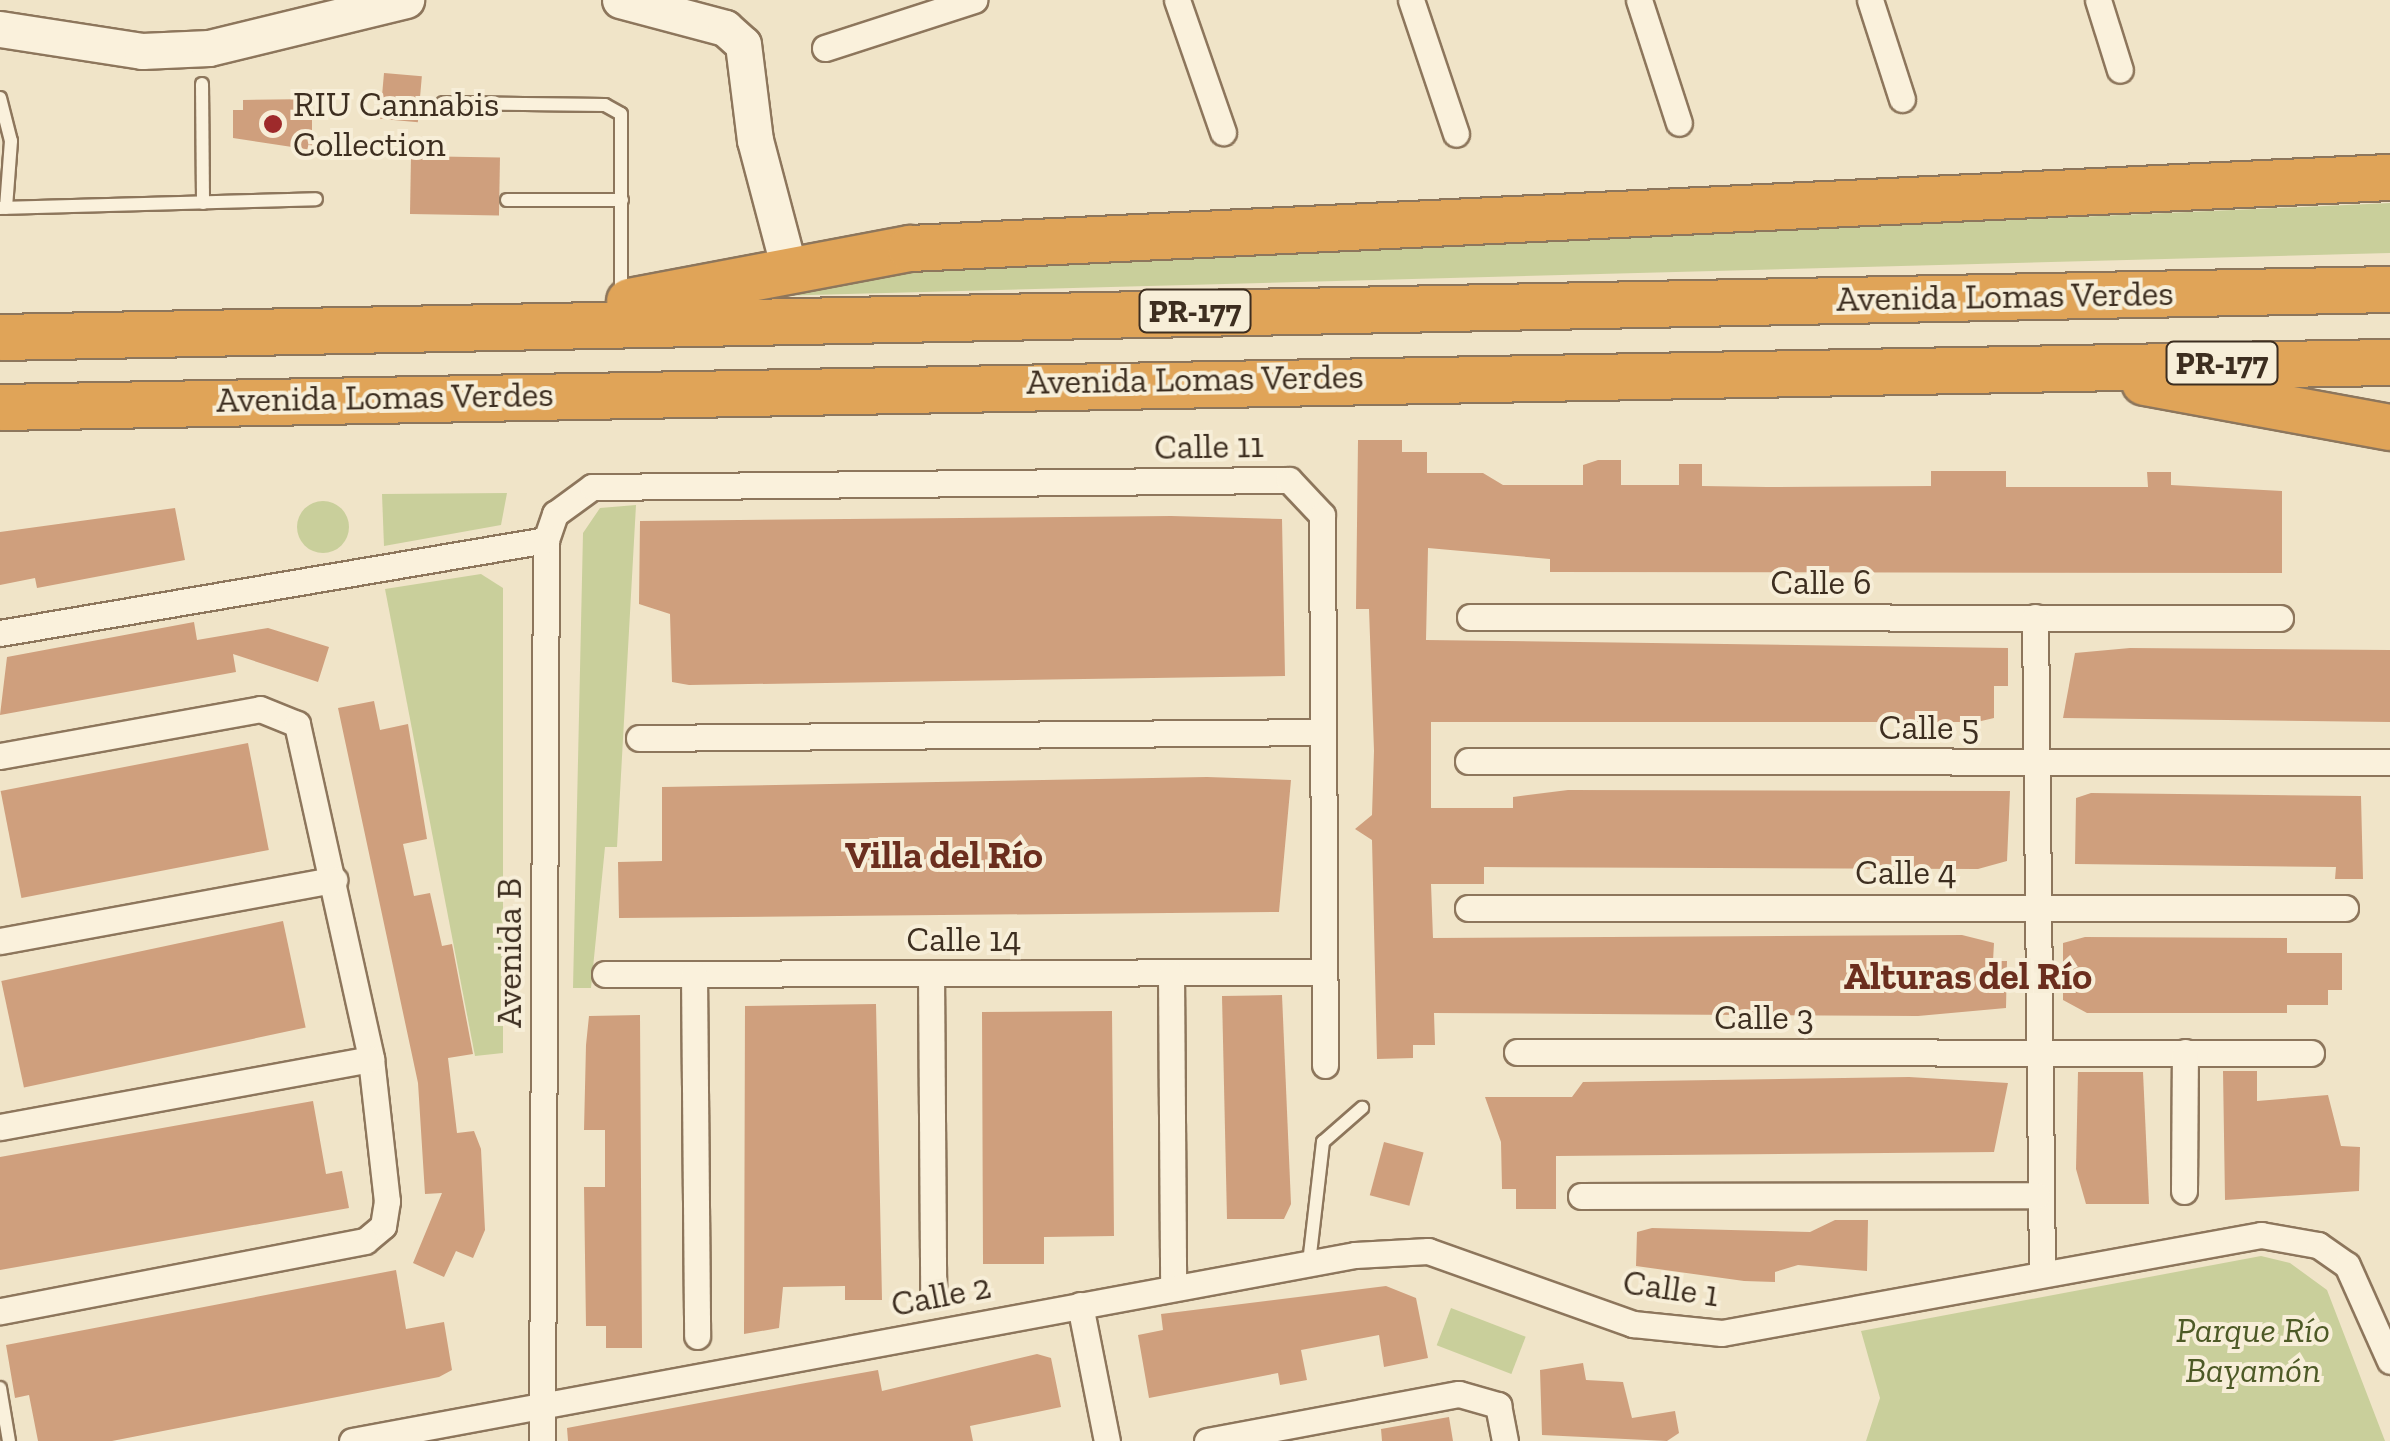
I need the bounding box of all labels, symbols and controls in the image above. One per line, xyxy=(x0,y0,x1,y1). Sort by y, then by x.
place label: RIU Cannabis Collection xyxy=(293,83,499,165)
marker: RIU Cannabis Collection xyxy=(262,113,284,135)
street label: Avenida Lomas Verdes xyxy=(1835,272,2175,320)
road number: PR-177 xyxy=(1138,284,1252,338)
road number: PR-177 xyxy=(2164,336,2280,390)
street label: Avenida Lomas Verdes xyxy=(1025,355,1365,403)
street label: Avenida Lomas Verdes xyxy=(215,373,555,421)
street label: Calle 11 xyxy=(1154,424,1264,468)
street label: Calle 6 xyxy=(1770,561,1872,603)
street label: Calle 5 xyxy=(1879,706,1979,748)
district label: Villa del Río xyxy=(845,833,1043,879)
street label: Calle 4 xyxy=(1855,851,1957,893)
street label: Avenida B xyxy=(488,878,530,1028)
street label: Calle 14 xyxy=(907,918,1021,960)
district label: Alturas del Río xyxy=(1844,954,2092,1000)
street label: Calle 3 xyxy=(1714,996,1814,1038)
street label: Calle 1 xyxy=(1621,1261,1721,1315)
street label: Calle 2 xyxy=(888,1265,994,1325)
park label: Parque Río Bayamón xyxy=(2176,1309,2330,1391)

